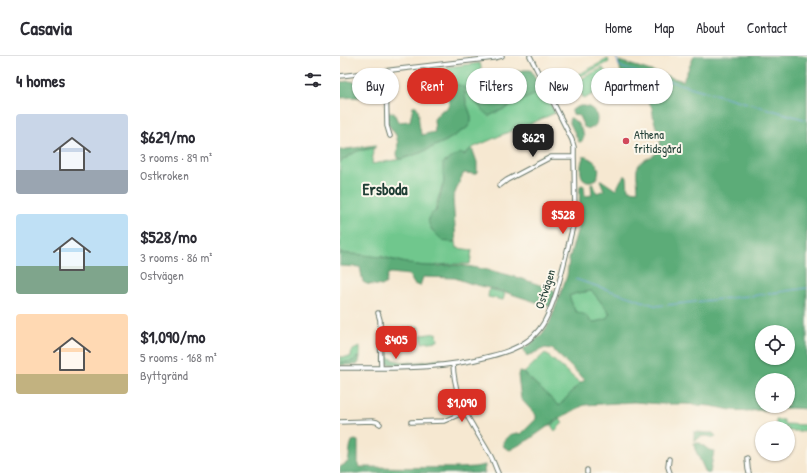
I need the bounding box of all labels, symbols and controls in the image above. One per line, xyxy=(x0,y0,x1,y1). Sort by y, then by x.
text: Casavia xyxy=(20,15,72,41)
text: Home xyxy=(605,18,632,37)
text: Map xyxy=(654,18,674,37)
text: About xyxy=(696,18,725,37)
text: Contact xyxy=(747,18,787,37)
chip: Buy xyxy=(352,68,399,104)
chip: Rent xyxy=(407,68,458,104)
chip: Filters xyxy=(466,68,527,104)
chip: New xyxy=(535,68,583,104)
chip: Apartment xyxy=(591,68,673,104)
text: 4 homes xyxy=(16,69,65,92)
icon: filters xyxy=(302,69,324,91)
pin: $629 xyxy=(509,124,557,158)
text: $629/mo xyxy=(140,125,195,148)
place label: Athena fritidsgård xyxy=(634,126,681,157)
text: $629 xyxy=(522,128,544,146)
icon: home xyxy=(48,130,96,178)
marker: Athena fritidsgård xyxy=(621,136,631,146)
text: 3 rooms · 89 m² xyxy=(140,148,212,166)
text: Ostkroken xyxy=(140,166,189,184)
district label: Ersboda xyxy=(363,178,408,200)
pin: $528 xyxy=(539,201,587,235)
text: $528 xyxy=(551,205,575,223)
text: $528/mo xyxy=(140,225,197,248)
icon: home xyxy=(48,230,96,278)
text: 3 rooms · 86 m² xyxy=(140,248,212,266)
text: Ostvägen xyxy=(140,266,184,284)
street label: Ostvägen xyxy=(531,267,559,311)
text: $1,090/mo xyxy=(140,325,205,348)
map controls xyxy=(755,325,795,461)
button: locate xyxy=(755,325,795,365)
pin: $405 xyxy=(372,326,420,360)
icon: home xyxy=(48,330,96,378)
text: $405 xyxy=(385,330,407,348)
text: 5 rooms · 168 m² xyxy=(140,348,217,366)
text: Byttgränd xyxy=(140,366,188,384)
button: + xyxy=(755,373,795,413)
pin: $1,090 xyxy=(429,389,495,423)
text: $1,090 xyxy=(447,393,477,411)
button: − xyxy=(755,421,795,461)

